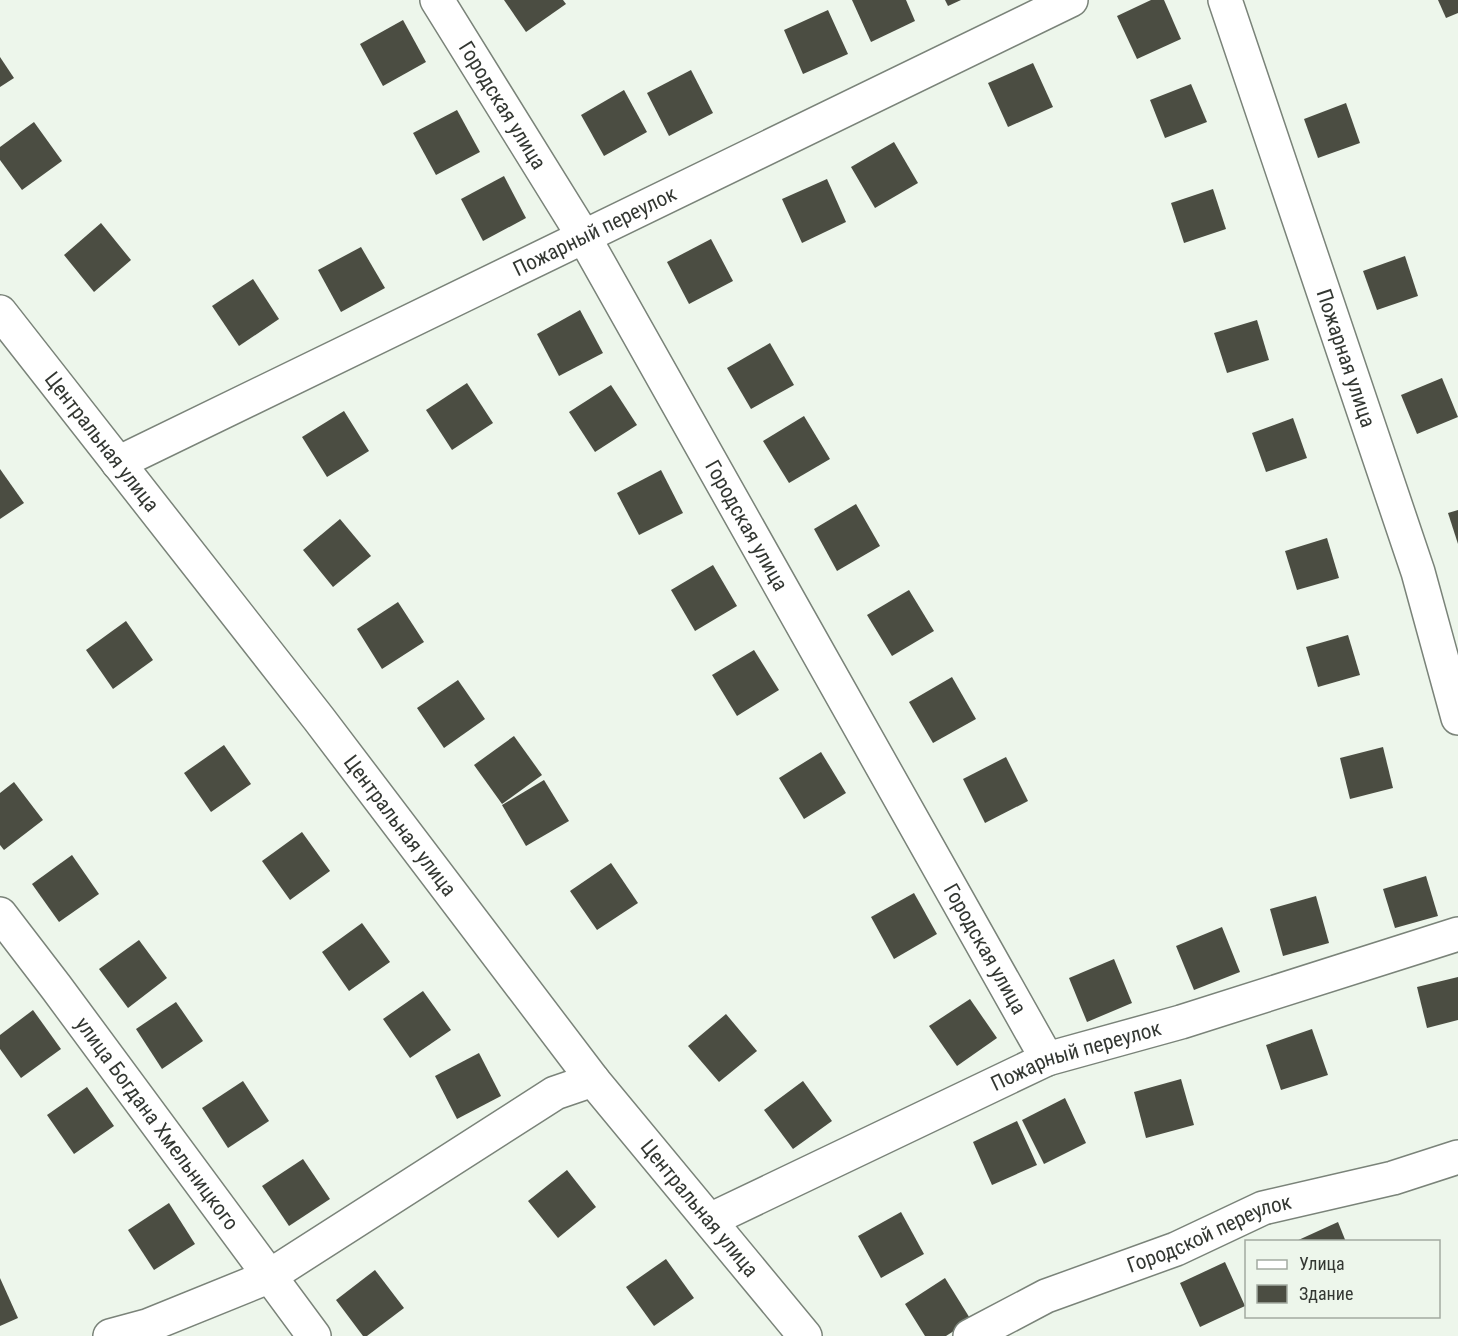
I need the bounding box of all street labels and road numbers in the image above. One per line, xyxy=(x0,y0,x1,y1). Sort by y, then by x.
street label: Городская улица xyxy=(454,37,551,174)
street label: Пожарный переулок xyxy=(509,182,680,281)
street label: Пожарная улица xyxy=(1311,286,1380,430)
street label: Центральная улица xyxy=(40,367,164,516)
street label: Городская улица xyxy=(700,456,793,595)
street label: Центральная улица xyxy=(339,750,461,901)
street label: Городская улица xyxy=(939,879,1031,1018)
street label: улица Богдана Хмельницкого xyxy=(71,1013,244,1235)
street label: Пожарный переулок xyxy=(987,1016,1164,1096)
street label: Центральная улица xyxy=(636,1135,763,1282)
street label: Городской переулок xyxy=(1124,1190,1294,1278)

